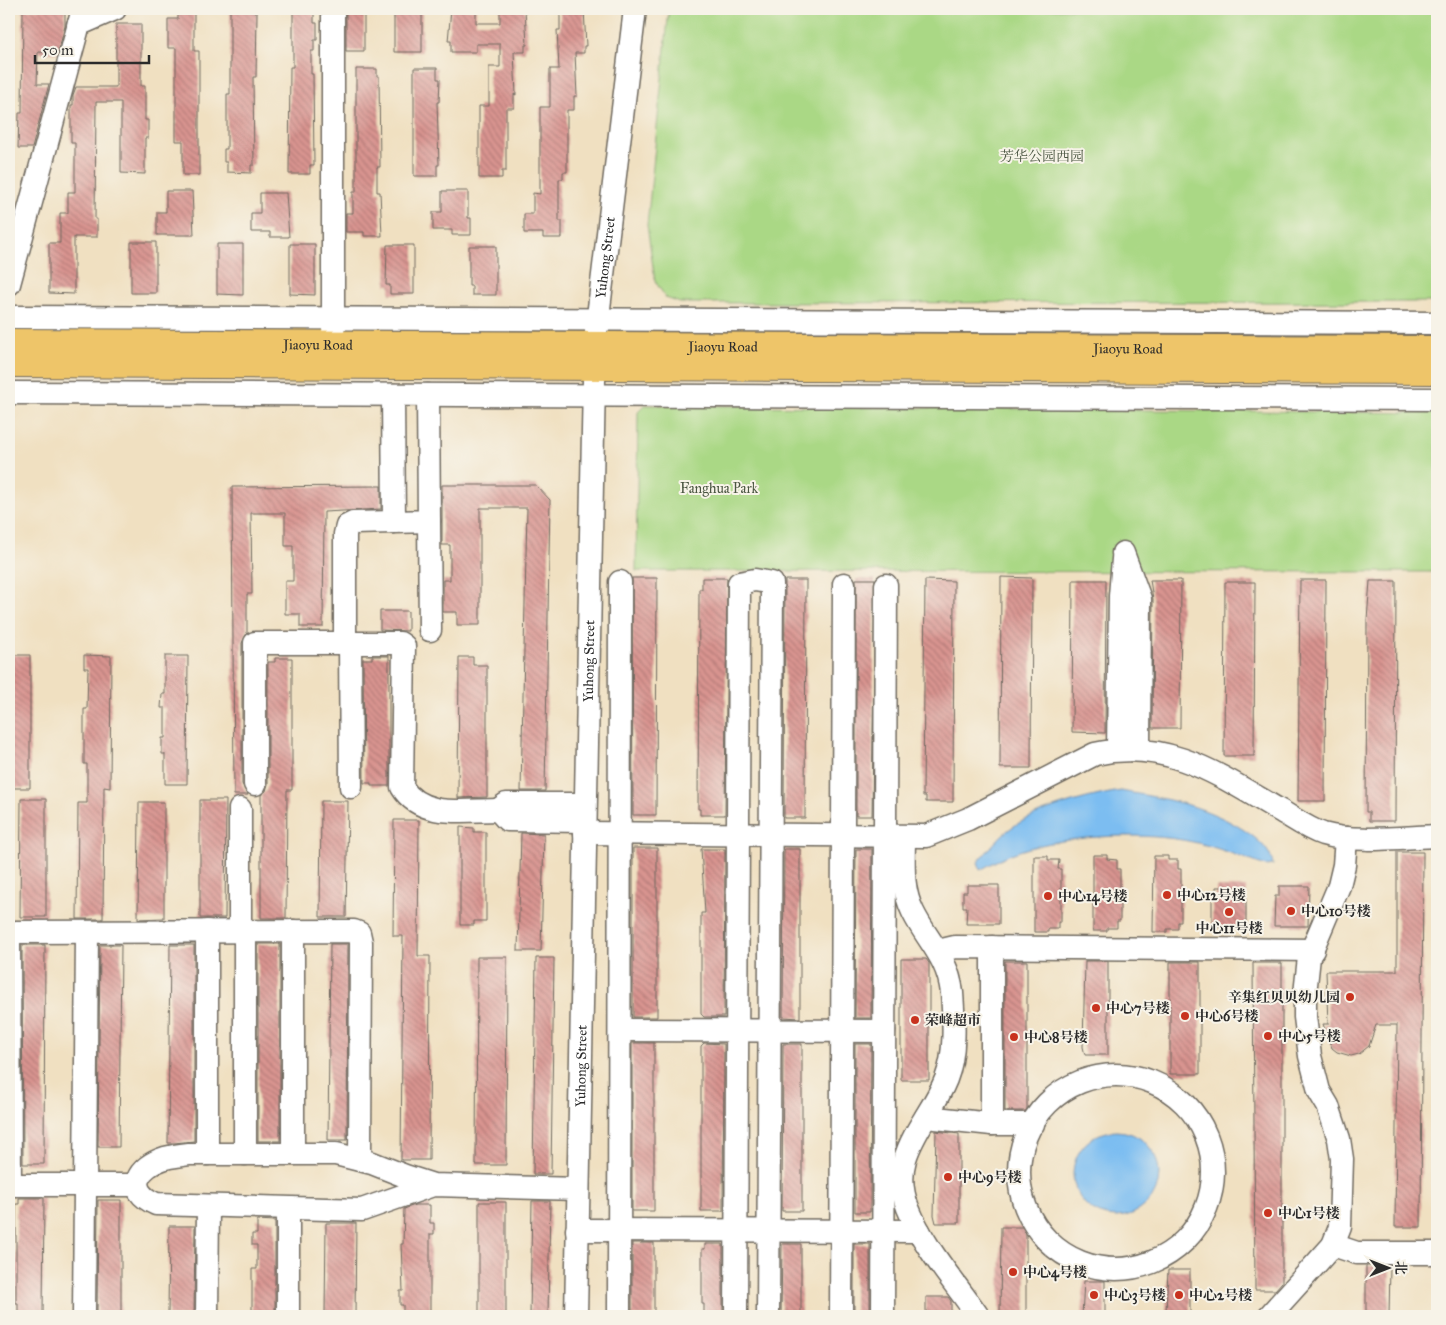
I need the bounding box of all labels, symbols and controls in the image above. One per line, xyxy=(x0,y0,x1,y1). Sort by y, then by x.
scale bar xyxy=(35,32,149,64)
text: 50 m xyxy=(42,41,74,59)
park label: 芳华公园西园 xyxy=(1000,148,1084,165)
street label: Yuhong Street xyxy=(592,216,618,299)
street label: Jiaoyu Road xyxy=(281,336,353,354)
street label: Jiaoyu Road xyxy=(686,338,758,356)
street label: Jiaoyu Road xyxy=(1091,340,1163,358)
park label: Fanghua Park xyxy=(680,480,759,497)
street label: Yuhong Street xyxy=(579,620,598,702)
place label: 中心12号楼 xyxy=(1177,887,1245,904)
place label: 中心14号楼 xyxy=(1058,888,1127,906)
marker: 中心12号楼 xyxy=(1161,889,1173,901)
marker: 中心14号楼 xyxy=(1042,890,1054,902)
place label: 中心10号楼 xyxy=(1301,903,1371,920)
marker: 中心10号楼 xyxy=(1285,905,1297,917)
marker: 中心11号楼 xyxy=(1223,906,1235,918)
place label: 中心11号楼 xyxy=(1195,920,1263,937)
place label: 辛集红贝贝幼儿园 xyxy=(1228,989,1340,1006)
marker: 辛集红贝贝幼儿园 xyxy=(1344,991,1356,1003)
place label: 中心7号楼 xyxy=(1106,1000,1169,1017)
marker: 中心7号楼 xyxy=(1090,1002,1102,1014)
place label: 中心6号楼 xyxy=(1195,1008,1258,1025)
marker: 中心6号楼 xyxy=(1179,1010,1191,1022)
place label: 荣峰超市 xyxy=(925,1012,981,1029)
marker: 荣峰超市 xyxy=(909,1014,921,1026)
street label: Yuhong Street xyxy=(572,1025,590,1107)
place label: 中心5号楼 xyxy=(1278,1028,1341,1045)
place label: 中心8号楼 xyxy=(1024,1029,1087,1046)
marker: 中心5号楼 xyxy=(1262,1030,1274,1042)
marker: 中心8号楼 xyxy=(1008,1031,1020,1043)
place label: 中心9号楼 xyxy=(958,1169,1022,1187)
marker: 中心9号楼 xyxy=(942,1171,954,1183)
place label: 中心1号楼 xyxy=(1278,1205,1340,1222)
marker: 中心1号楼 xyxy=(1262,1207,1274,1219)
north arrow xyxy=(1364,1242,1414,1292)
text: 北 xyxy=(1392,1261,1409,1275)
place label: 中心4号楼 xyxy=(1023,1264,1087,1282)
marker: 中心4号楼 xyxy=(1007,1266,1019,1278)
place label: 中心3号楼 xyxy=(1104,1287,1166,1305)
place label: 中心2号楼 xyxy=(1189,1287,1252,1304)
marker: 中心3号楼 xyxy=(1088,1289,1100,1301)
marker: 中心2号楼 xyxy=(1173,1289,1185,1301)

